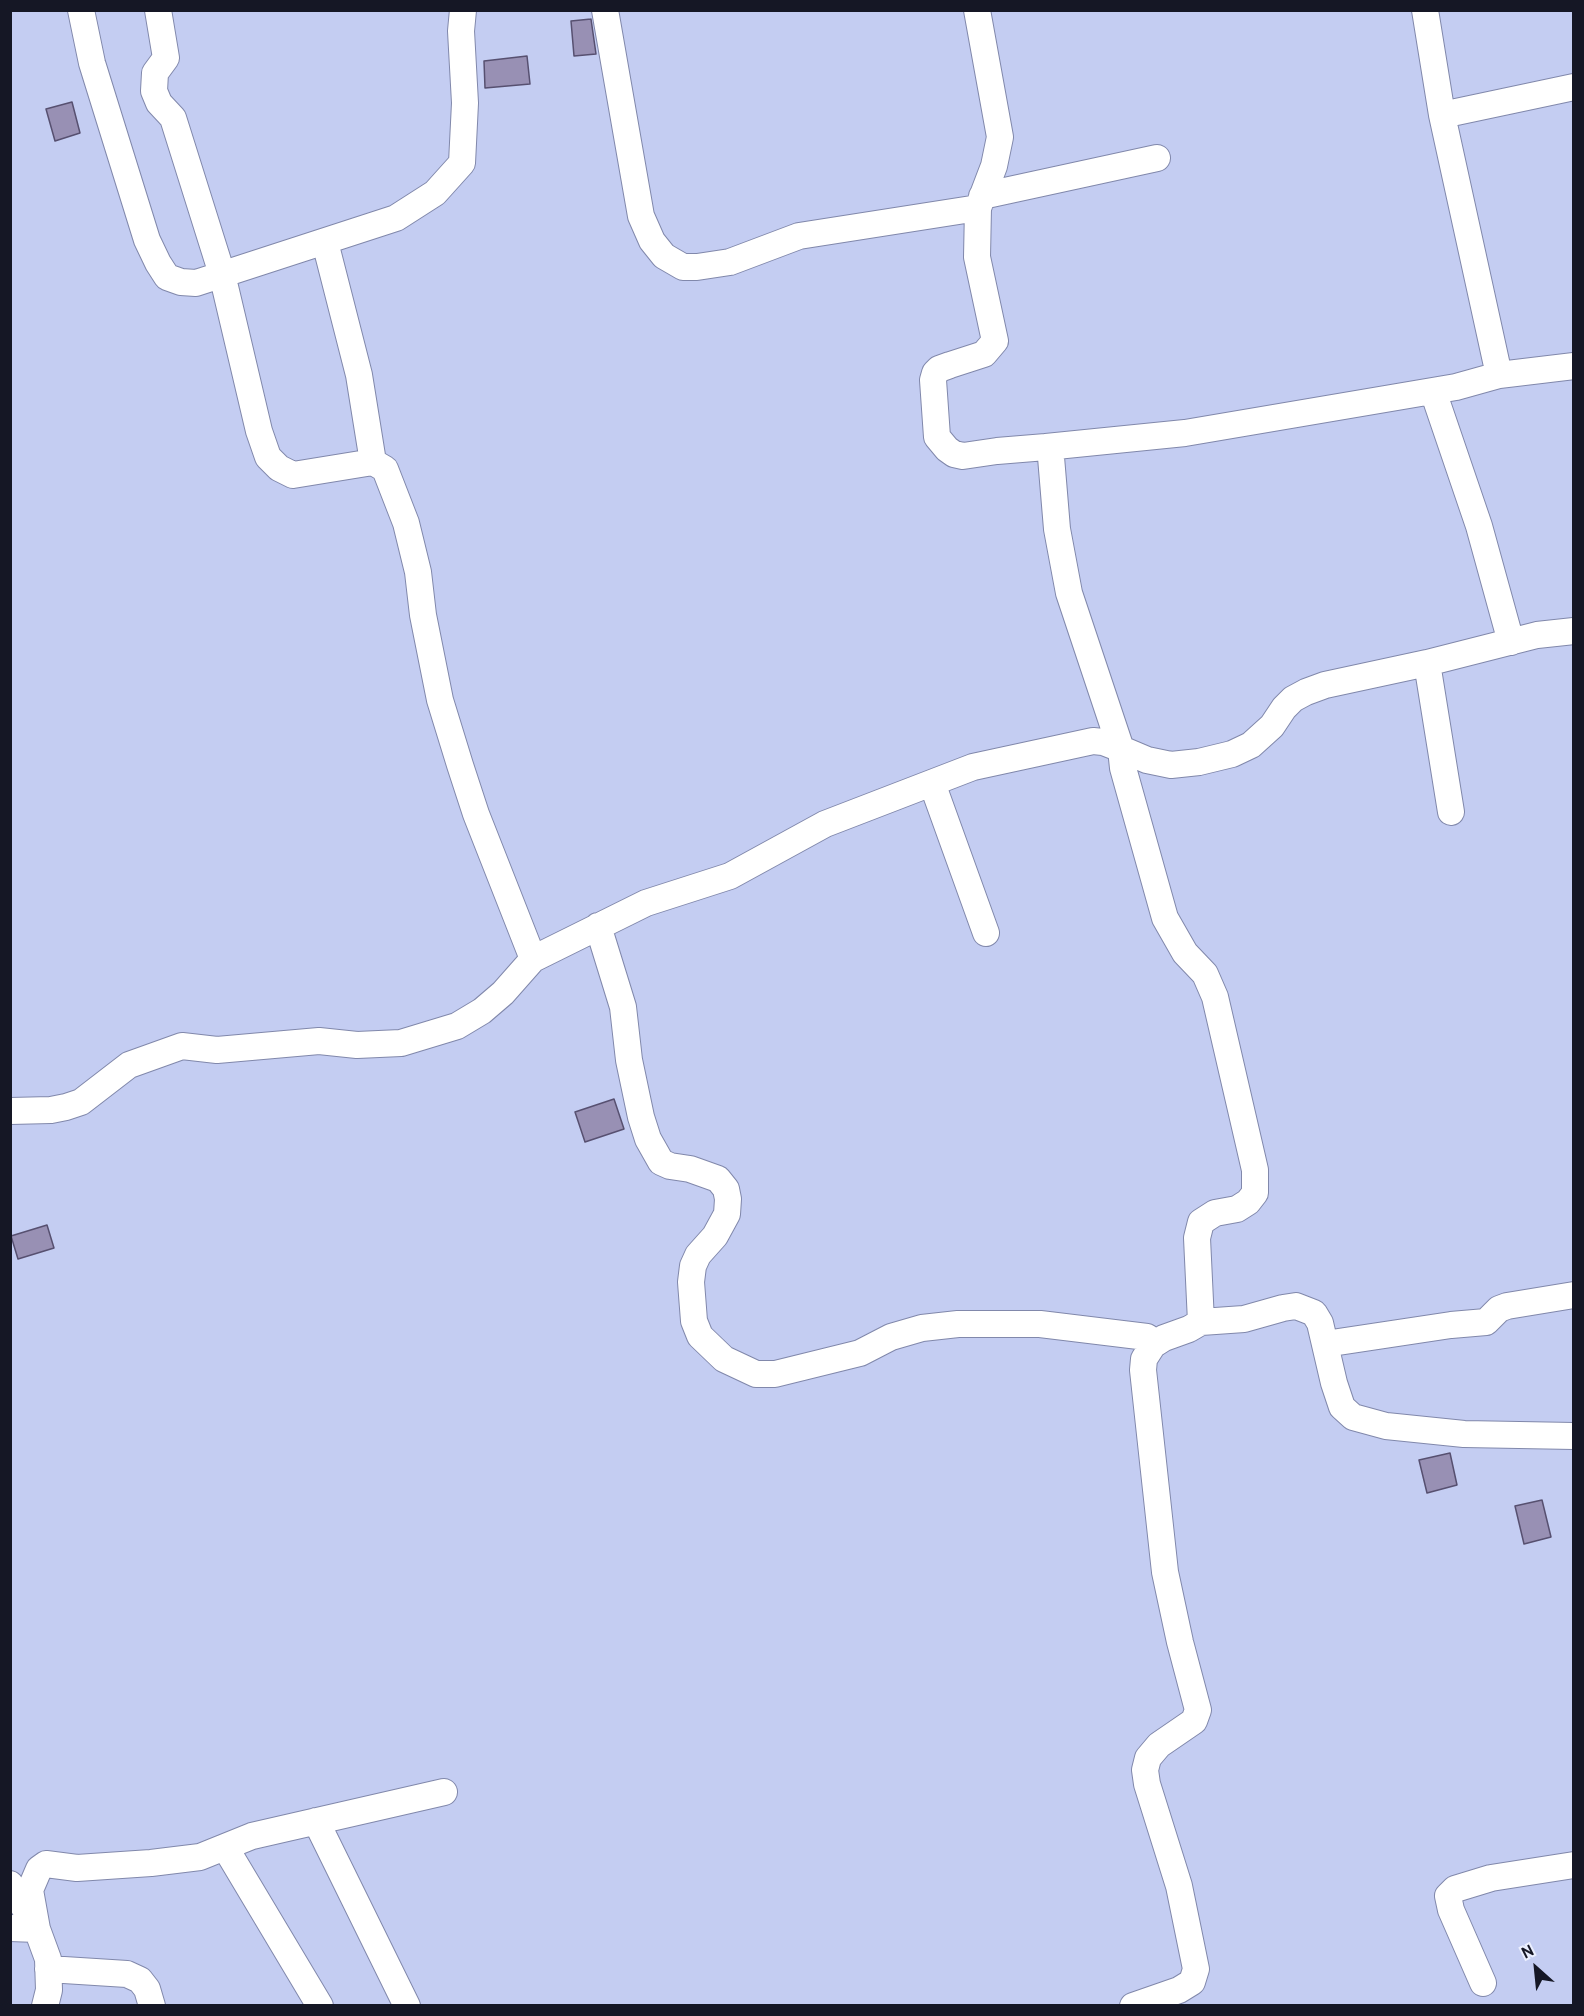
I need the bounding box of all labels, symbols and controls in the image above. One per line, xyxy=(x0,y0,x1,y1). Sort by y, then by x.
north arrow xyxy=(1506,1938,1566,1998)
text: N xyxy=(1518,1940,1537,1963)

